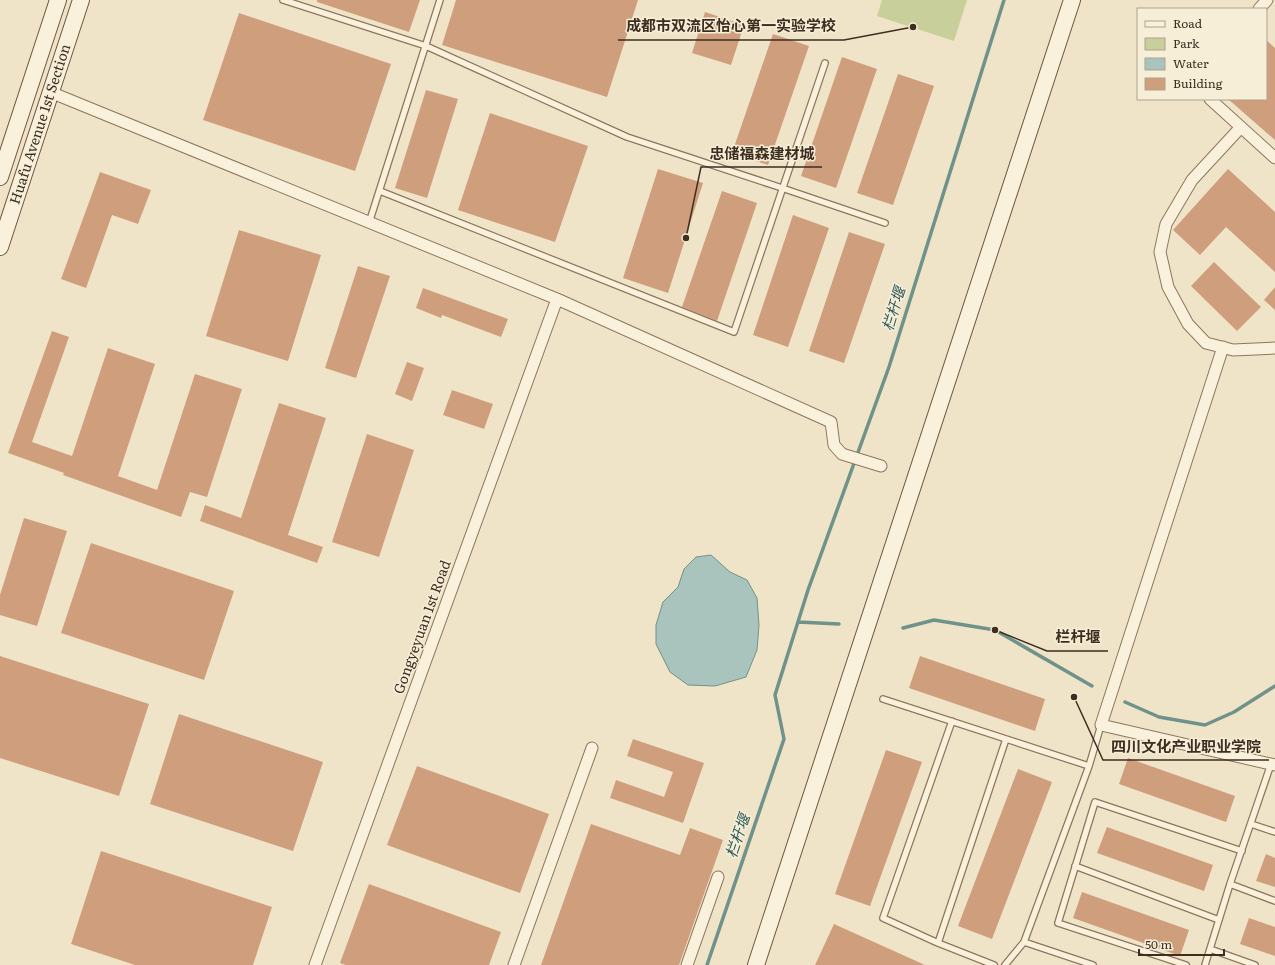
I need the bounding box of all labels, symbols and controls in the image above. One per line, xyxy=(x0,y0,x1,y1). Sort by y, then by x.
legend xyxy=(1137,8,1267,100)
callout: 成都市双流区怡心第一实验学校 xyxy=(618,13,844,40)
text: 成都市双流区怡心第一实验学校 xyxy=(626,13,836,36)
text: Road xyxy=(1173,14,1203,32)
text: Park xyxy=(1173,34,1200,52)
street label: Huafu Avenue 1st Section xyxy=(4,41,74,206)
text: Water xyxy=(1173,54,1209,72)
text: Building xyxy=(1173,74,1223,92)
callout: 忠储福森建材城 xyxy=(701,140,822,167)
text: 忠储福森建材城 xyxy=(709,141,815,164)
water label: 栏杆堰 xyxy=(875,281,911,333)
street label: Gongyeyuan 1st Road xyxy=(388,557,455,696)
callout: 栏杆堰 xyxy=(1047,624,1108,651)
text: 栏杆堰 xyxy=(1055,624,1101,647)
callout: 四川文化产业职业学院 xyxy=(1103,733,1269,760)
text: 四川文化产业职业学院 xyxy=(1111,734,1261,757)
water label: 栏杆堰 xyxy=(718,808,756,861)
scale bar xyxy=(1139,931,1224,957)
text: 50 m xyxy=(1145,935,1172,953)

